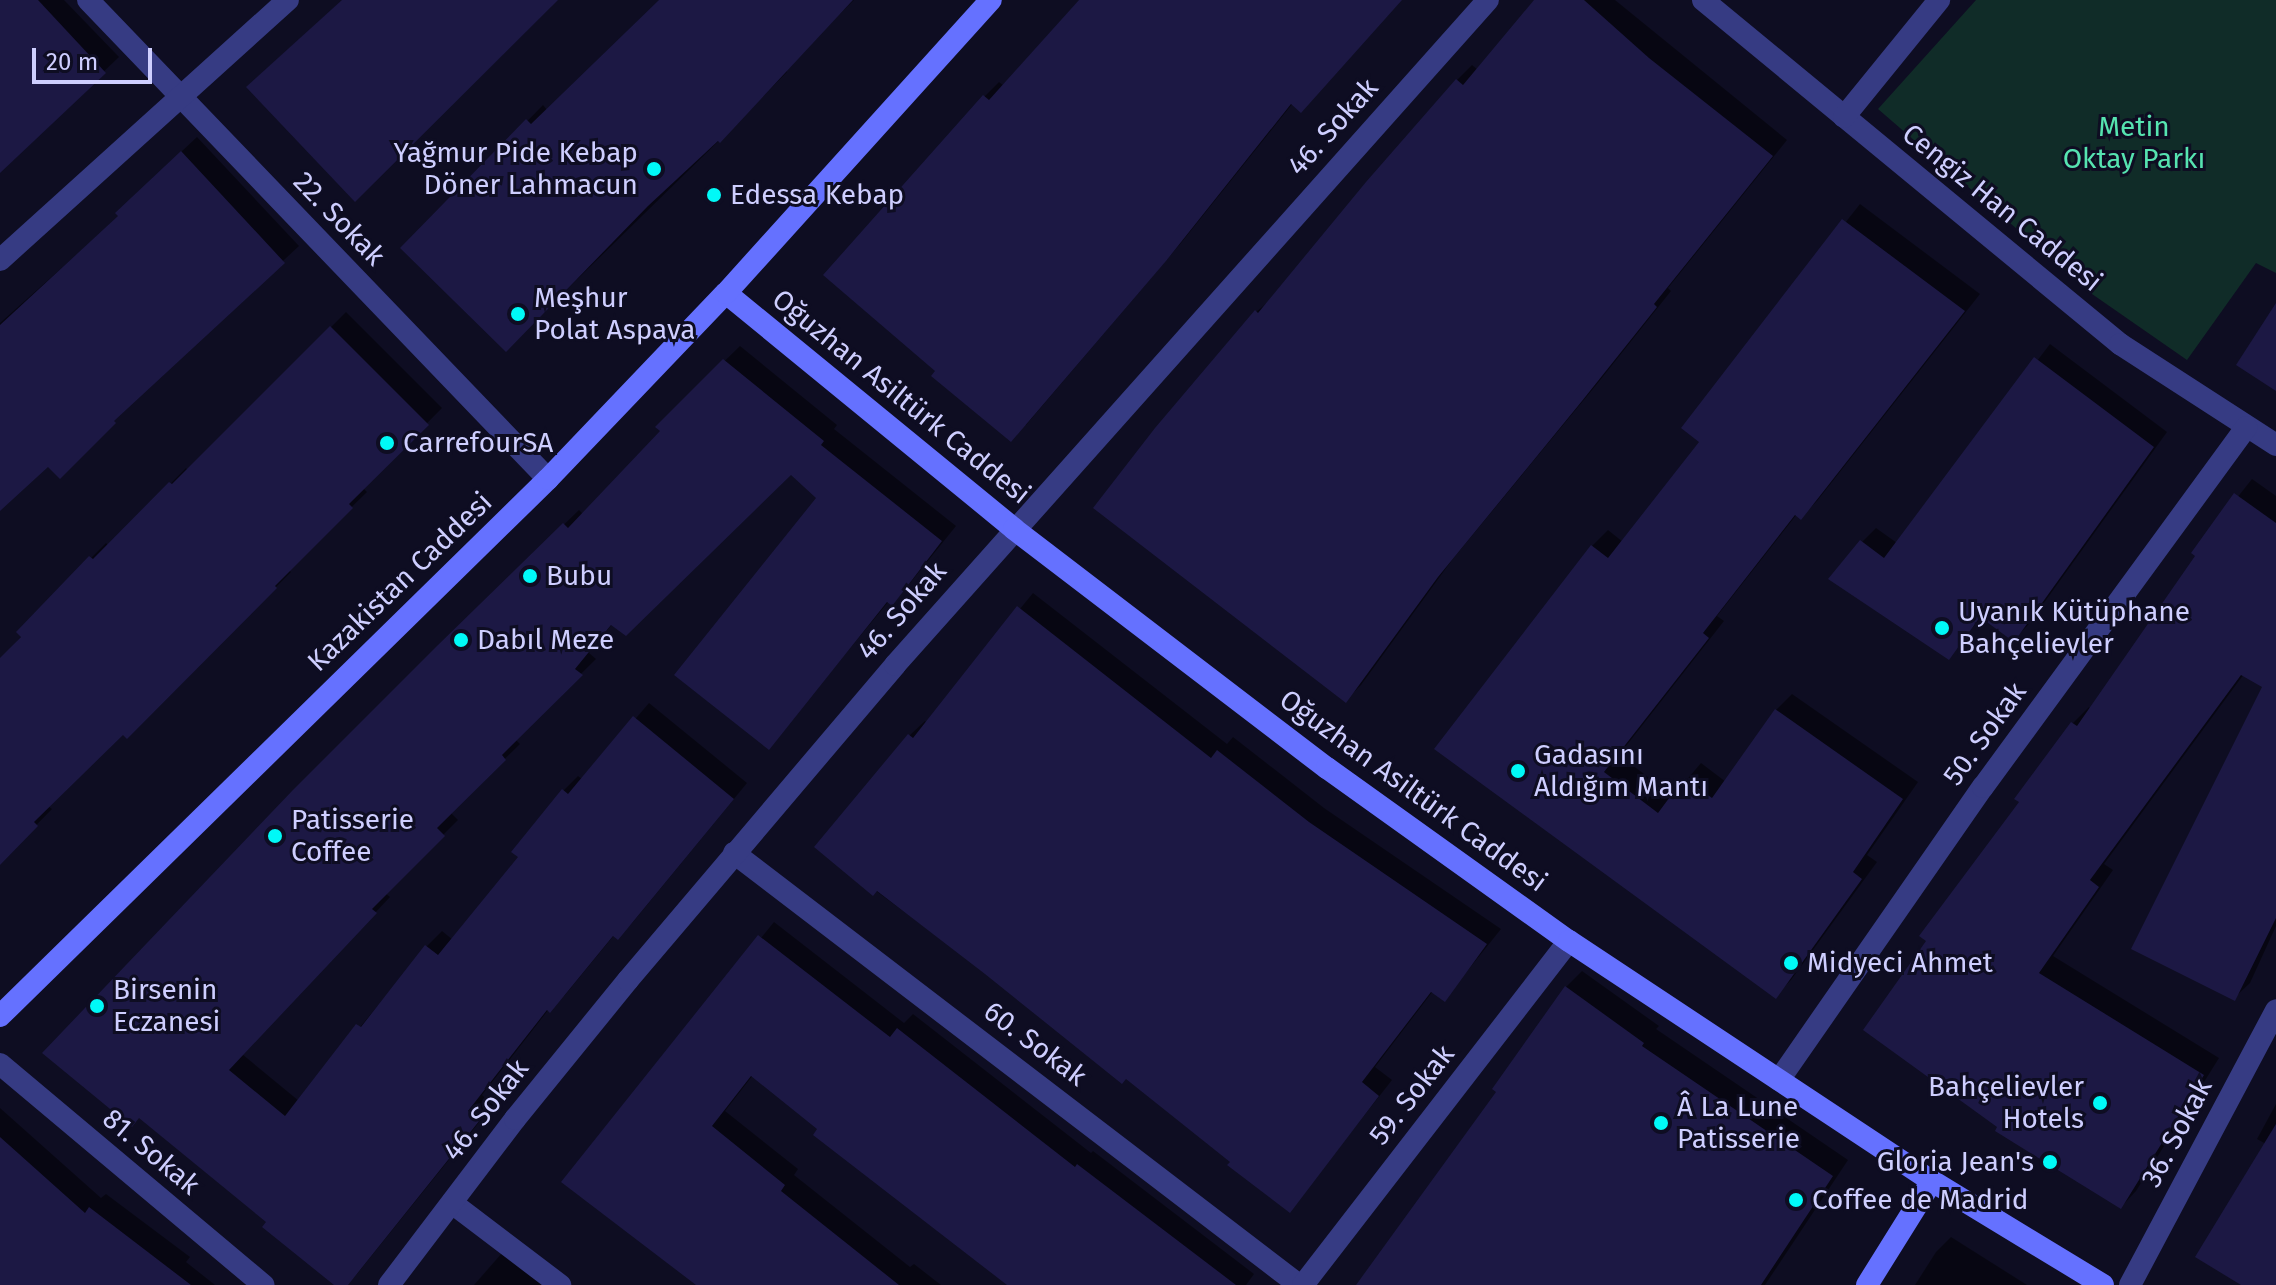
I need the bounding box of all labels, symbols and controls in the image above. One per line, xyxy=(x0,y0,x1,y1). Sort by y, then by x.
scale bar xyxy=(36,32,156,82)
text: 20 m xyxy=(46,48,98,76)
street label: 46. Sokak xyxy=(1281,72,1385,182)
park label: Metin Oktay Parkı xyxy=(2063,110,2205,176)
street label: Cengiz Han Caddesi xyxy=(1895,117,2109,299)
place label: Yağmur Pide Kebap Döner Lahmacun xyxy=(394,136,638,202)
marker: Yağmur Pide Kebap Döner Lahmacun xyxy=(645,160,663,178)
street label: 22. Sokak xyxy=(286,165,392,273)
place label: Edessa Kebap xyxy=(730,178,904,212)
marker: Edessa Kebap xyxy=(705,186,723,204)
place label: Meşhur Polat Aspava xyxy=(534,281,695,347)
street label: Oğuzhan Asiltürk Caddesi xyxy=(765,283,1037,511)
marker: Meşhur Polat Aspava xyxy=(509,305,527,323)
place label: CarrefourSA xyxy=(403,426,553,460)
marker: CarrefourSA xyxy=(378,434,396,452)
street label: Kazakistan Caddesi xyxy=(301,485,499,679)
street label: 46. Sokak xyxy=(850,555,954,667)
place label: Bubu xyxy=(546,559,612,593)
marker: Bubu xyxy=(521,567,539,585)
place label: Uyanık Kütüphane Bahçelievler xyxy=(1958,595,2190,661)
marker: Uyanık Kütüphane Bahçelievler xyxy=(1933,619,1951,637)
place label: Dabıl Meze xyxy=(477,623,614,657)
marker: Dabıl Meze xyxy=(452,631,470,649)
street label: 50. Sokak xyxy=(1936,676,2034,792)
street label: Oğuzhan Asiltürk Caddesi xyxy=(1273,683,1553,899)
place label: Gadasını Aldığım Mantı xyxy=(1534,738,1708,804)
marker: Gadasını Aldığım Mantı xyxy=(1509,762,1527,780)
place label: Patisserie Coffee xyxy=(291,803,414,869)
marker: Patisserie Coffee xyxy=(266,827,284,845)
place label: Midyeci Ahmet xyxy=(1807,946,1993,980)
marker: Midyeci Ahmet xyxy=(1782,954,1800,972)
place label: Birsenin Eczanesi xyxy=(113,973,220,1039)
street label: 60. Sokak xyxy=(977,995,1093,1093)
marker: Birsenin Eczanesi xyxy=(88,997,106,1015)
street label: 59. Sokak xyxy=(1363,1038,1461,1152)
street label: 46. Sokak xyxy=(436,1053,536,1167)
place label: Bahçelievler Hotels xyxy=(1928,1070,2084,1136)
street label: 36. Sokak xyxy=(2134,1073,2220,1193)
place label: Â La Lune Patisserie xyxy=(1677,1090,1800,1156)
marker: Bahçelievler Hotels xyxy=(2091,1094,2109,1112)
street label: 81. Sokak xyxy=(96,1102,206,1202)
marker: Â La Lune Patisserie xyxy=(1652,1114,1670,1132)
place label: Gloria Jean's xyxy=(1877,1145,2034,1179)
marker: Gloria Jean's xyxy=(2041,1153,2059,1171)
place label: Coffee de Madrid xyxy=(1812,1183,2029,1217)
marker: Coffee de Madrid xyxy=(1787,1191,1805,1209)

